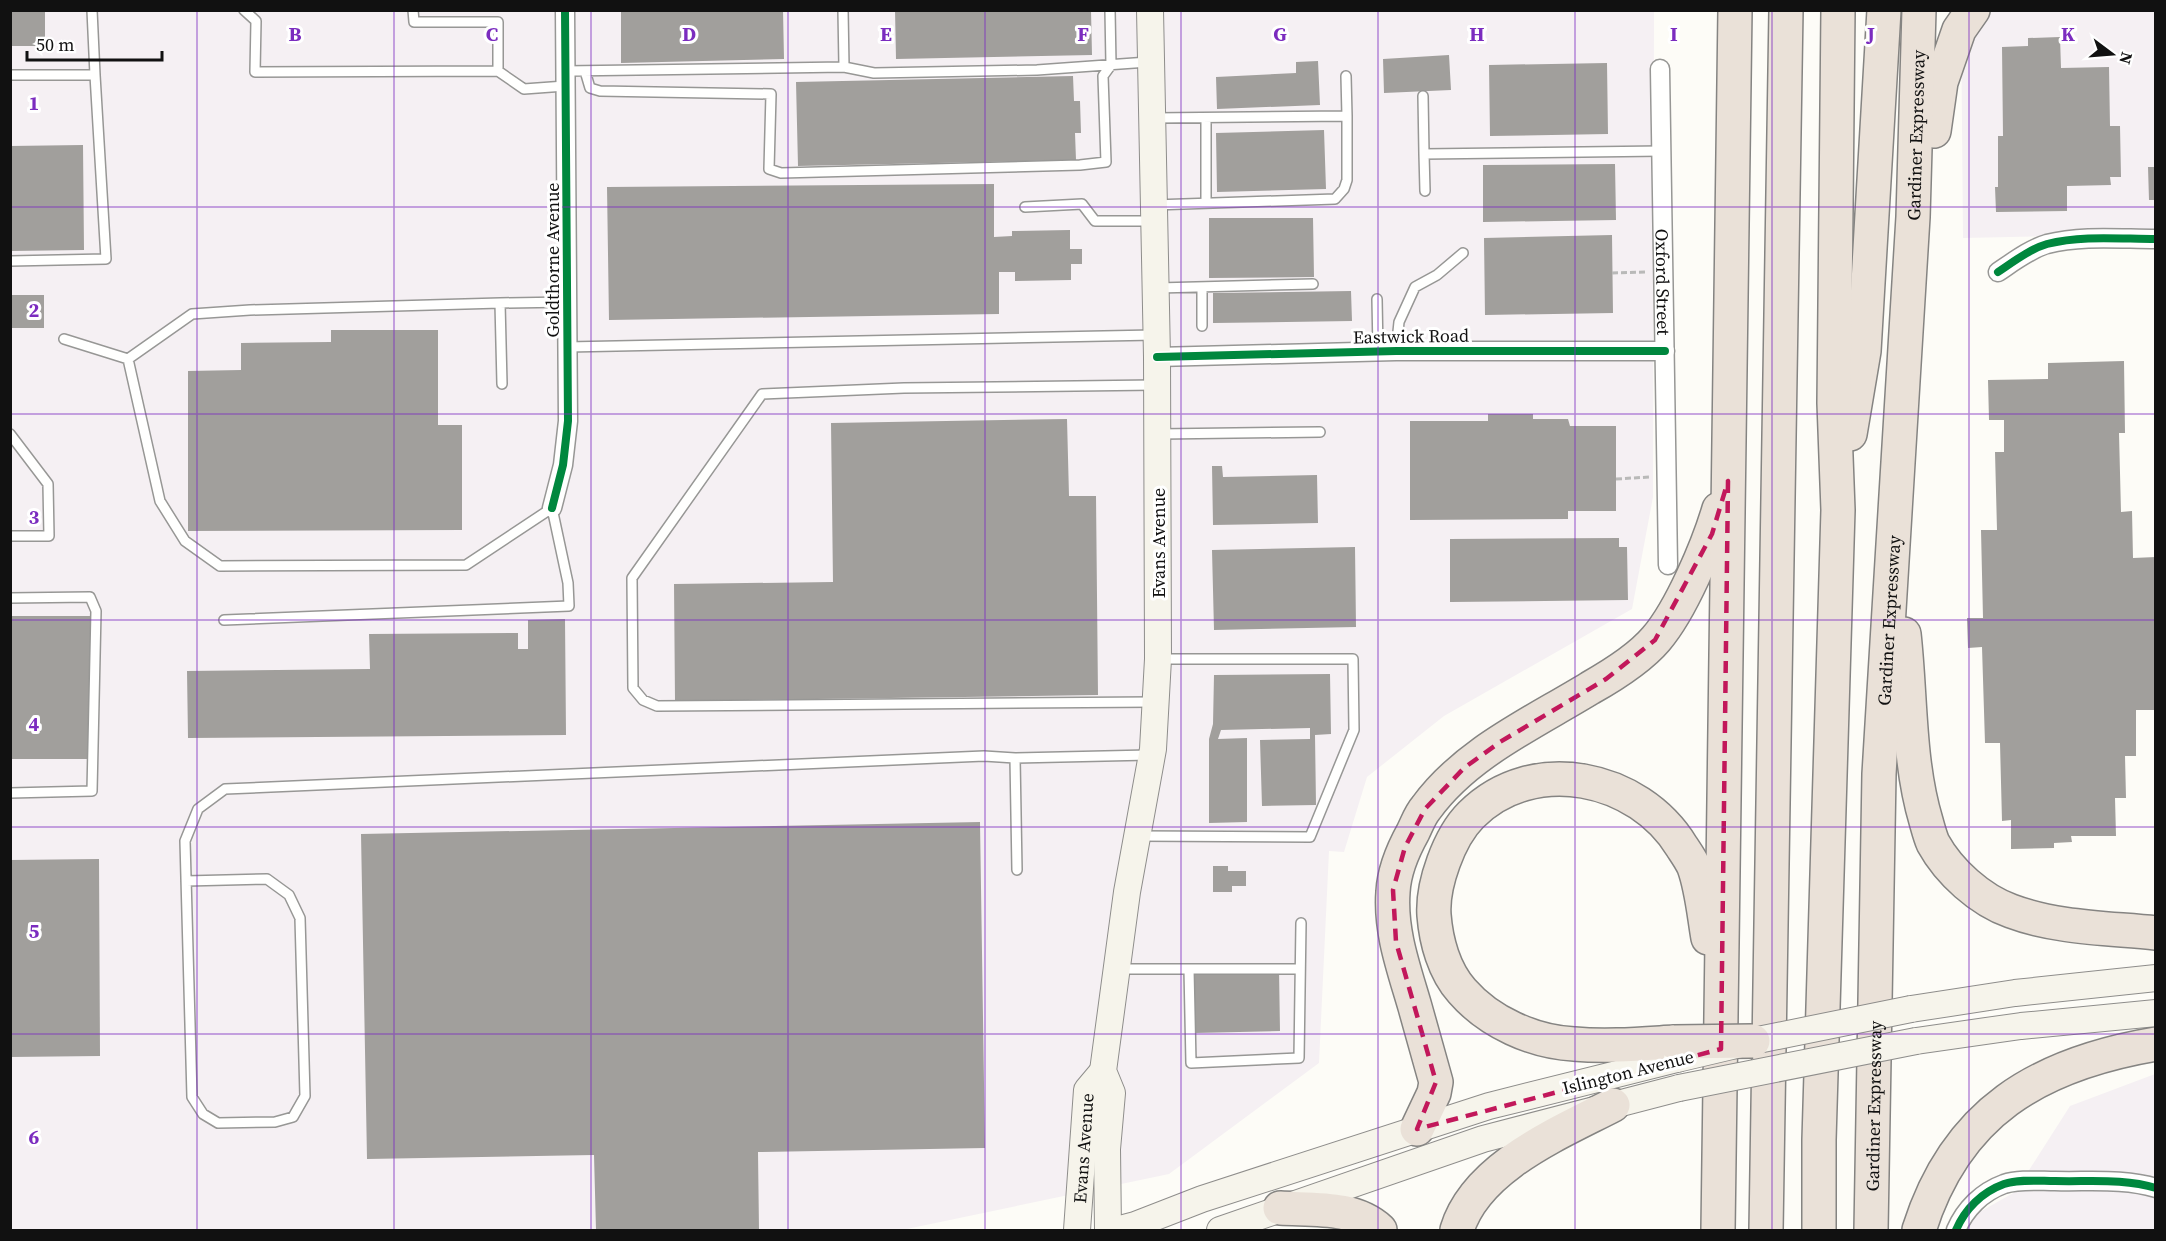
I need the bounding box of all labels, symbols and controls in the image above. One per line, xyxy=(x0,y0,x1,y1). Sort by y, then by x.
text: B xyxy=(288,20,302,48)
text: C xyxy=(486,20,498,48)
text: D xyxy=(682,20,696,48)
text: E xyxy=(880,20,892,48)
text: F xyxy=(1077,20,1089,48)
text: G xyxy=(1273,20,1287,48)
text: H xyxy=(1469,20,1485,48)
text: I xyxy=(1670,20,1678,48)
text: J xyxy=(1865,20,1875,48)
text: K xyxy=(2061,20,2075,48)
scale bar xyxy=(27,24,162,62)
north arrow xyxy=(2082,24,2142,84)
text: 50 m xyxy=(36,32,74,57)
street label: Gardiner Expressway xyxy=(1900,49,1930,221)
text: N xyxy=(2114,50,2139,67)
text: 1 xyxy=(29,89,39,117)
street label: Goldthorne Avenue xyxy=(540,182,565,338)
street label: Oxford Street xyxy=(1650,228,1677,336)
text: 2 xyxy=(29,296,40,324)
street label: Eastwick Road xyxy=(1353,322,1469,350)
street label: Evans Avenue xyxy=(1146,488,1171,598)
text: 3 xyxy=(29,503,40,531)
street label: Gardiner Expressway xyxy=(1871,534,1906,706)
text: 4 xyxy=(29,710,40,738)
text: 5 xyxy=(29,917,40,945)
street label: Gardiner Expressway xyxy=(1859,1020,1887,1192)
street label: Islington Avenue xyxy=(1560,1044,1696,1100)
street label: Evans Avenue xyxy=(1066,1092,1099,1204)
text: 6 xyxy=(29,1123,40,1151)

